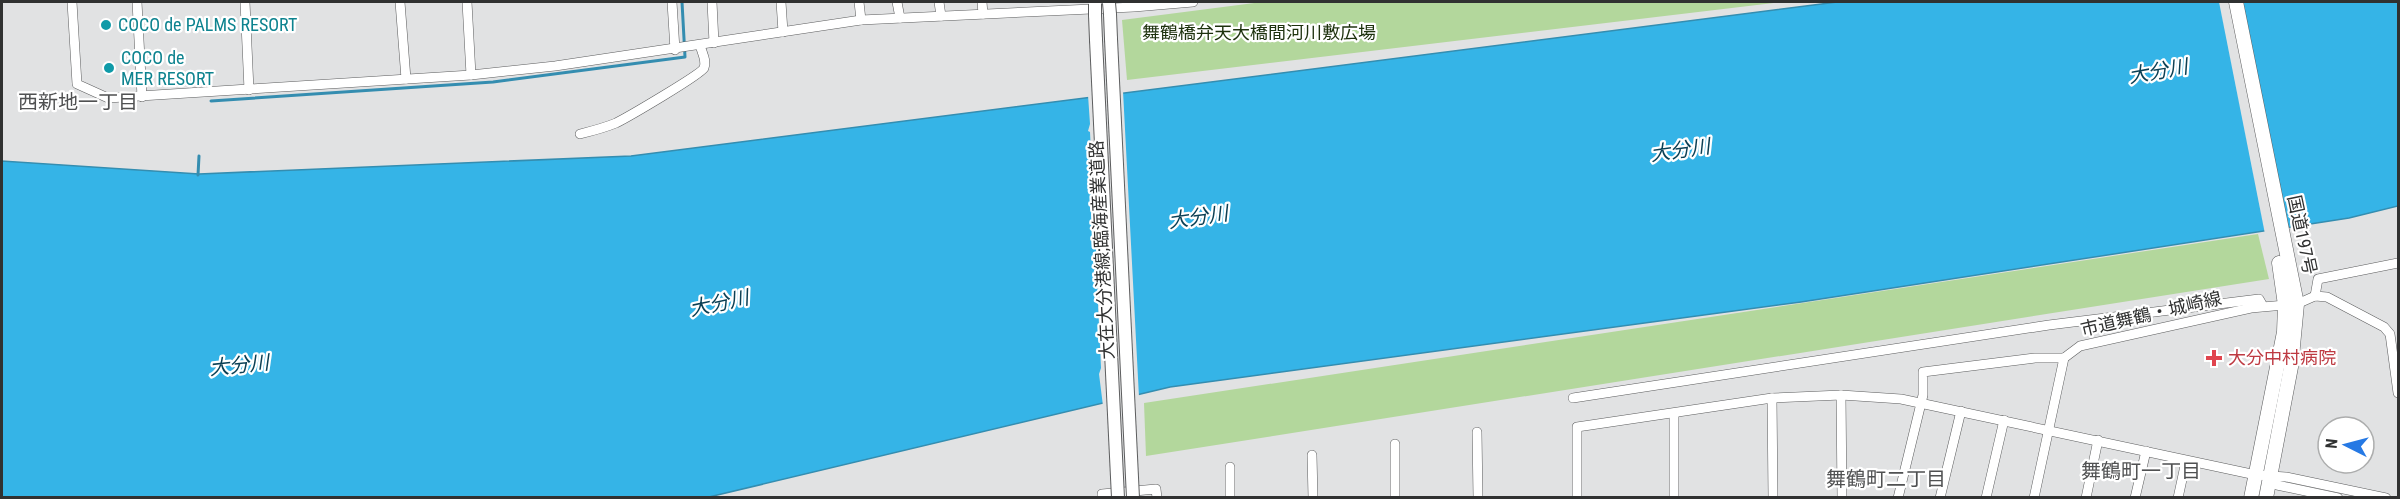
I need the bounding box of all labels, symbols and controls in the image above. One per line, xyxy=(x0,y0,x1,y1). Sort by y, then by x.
place label: COCO de PALMS RESORT xyxy=(118,14,297,35)
marker: COCO de PALMS RESORT xyxy=(99,18,113,32)
park label: 舞鶴橋弁天大橋間河川敷広場 xyxy=(1142,22,1376,43)
place label: COCO de MER RESORT xyxy=(121,47,214,89)
water label: 大分川 xyxy=(2126,54,2192,88)
marker: COCO de MER RESORT xyxy=(102,61,116,75)
district label: 西新地一丁目 xyxy=(18,90,138,114)
water label: 大分川 xyxy=(1649,134,1713,166)
street label: 大在大分港線;臨海産業道路 xyxy=(1085,140,1118,360)
street label: 国道197号 xyxy=(2284,193,2321,277)
water label: 大分川 xyxy=(1167,201,1231,233)
water label: 大分川 xyxy=(687,285,753,321)
street label: 市道舞鶴・城崎線 xyxy=(2078,287,2223,340)
place label: 大分中村病院 xyxy=(2228,347,2336,368)
marker: 大分中村病院 xyxy=(2205,349,2223,367)
water label: 大分川 xyxy=(208,350,272,380)
north arrow xyxy=(2316,415,2376,475)
text: N xyxy=(2322,438,2342,449)
district label: 舞鶴町一丁目 xyxy=(2081,459,2201,483)
district label: 舞鶴町二丁目 xyxy=(1826,467,1946,491)

